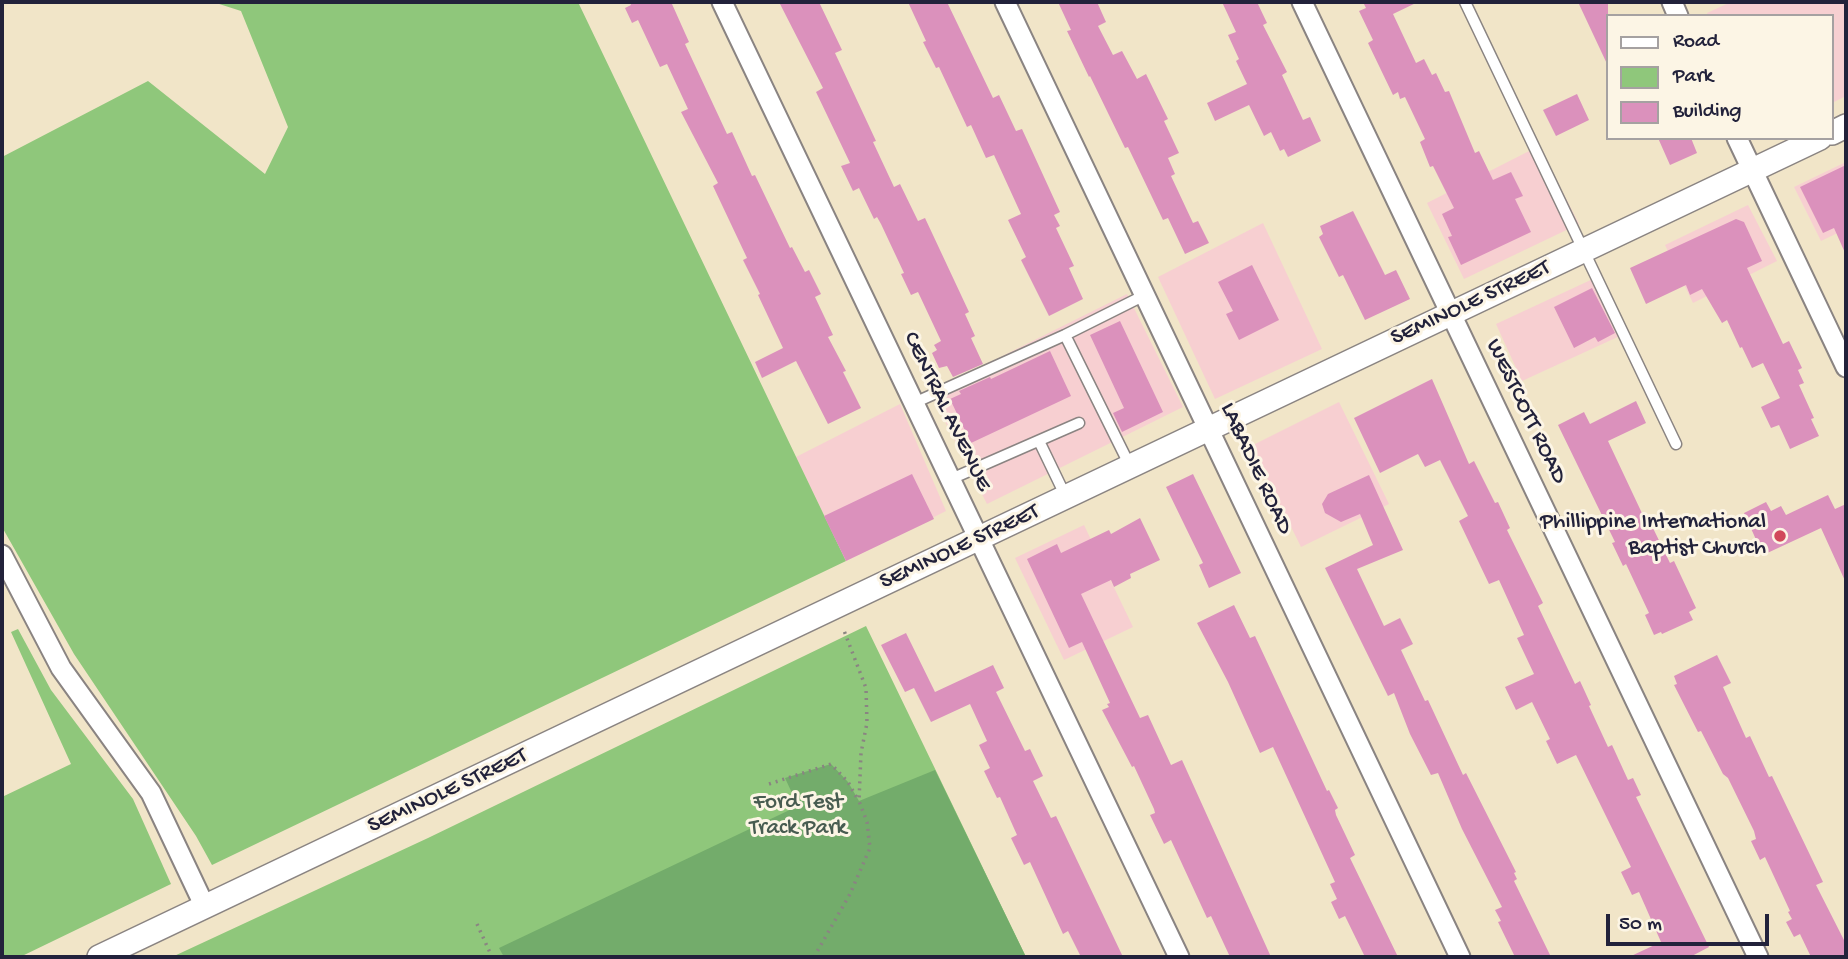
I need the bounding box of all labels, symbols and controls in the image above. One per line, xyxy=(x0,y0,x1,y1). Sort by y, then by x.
legend xyxy=(1606,14,1834,140)
text: Road xyxy=(1673,30,1719,55)
text: Park xyxy=(1673,65,1713,90)
text: Building xyxy=(1673,100,1742,125)
street label: SEMINOLE STREET xyxy=(1387,255,1555,353)
street label: CENTRAL AVENUE xyxy=(896,328,996,496)
street label: WESTCOTT ROAD xyxy=(1478,335,1572,489)
street label: LABADIE ROAD xyxy=(1212,399,1298,539)
street label: SEMINOLE STREET xyxy=(876,499,1044,597)
place label: Phillippine International Baptist Church xyxy=(1540,509,1766,563)
marker: Phillippine International Baptist Church xyxy=(1772,528,1788,544)
street label: SEMINOLE STREET xyxy=(364,743,532,841)
park label: Ford Test Track Park xyxy=(749,789,847,843)
scale bar xyxy=(1610,900,1773,944)
text: 50 m xyxy=(1619,913,1662,938)

